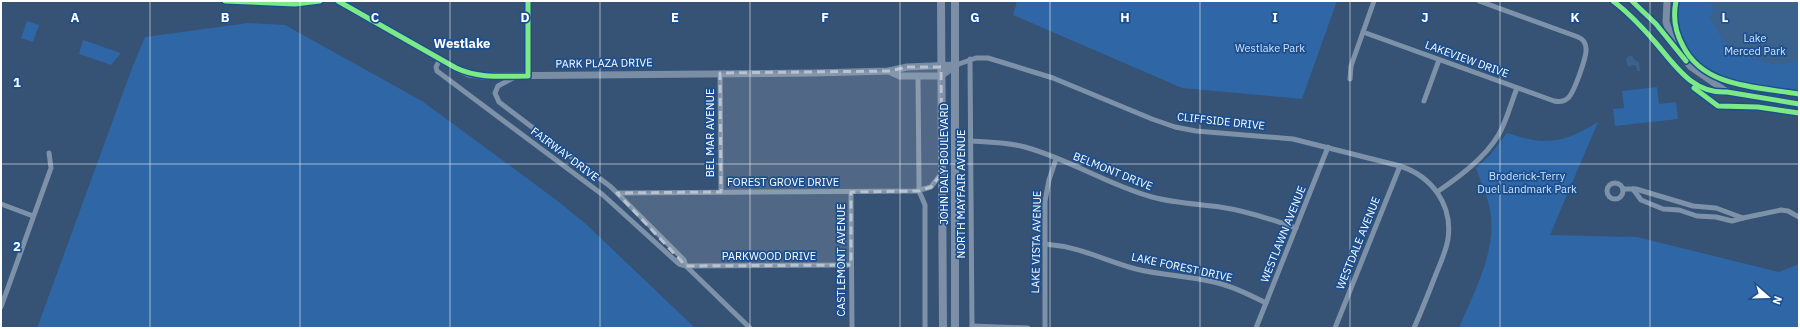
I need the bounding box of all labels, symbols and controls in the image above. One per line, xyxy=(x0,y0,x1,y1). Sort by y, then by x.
text: A xyxy=(71,9,80,26)
text: B xyxy=(221,9,230,26)
text: C xyxy=(371,9,380,26)
text: D xyxy=(520,9,530,26)
text: E xyxy=(671,9,679,26)
text: F xyxy=(821,9,829,26)
text: G xyxy=(970,9,980,26)
text: H xyxy=(1120,9,1130,26)
text: I xyxy=(1272,9,1278,26)
text: J xyxy=(1421,9,1429,26)
text: K xyxy=(1570,9,1580,26)
text: L xyxy=(1722,9,1729,26)
park label: Lake Merced Park xyxy=(1724,31,1786,58)
district label: Westlake xyxy=(434,35,490,52)
street label: LAKEVIEW DRIVE xyxy=(1423,37,1511,81)
park label: Westlake Park xyxy=(1235,41,1305,55)
street label: PARK PLAZA DRIVE xyxy=(555,55,653,71)
text: 1 xyxy=(13,74,21,91)
street label: BEL MAR AVENUE xyxy=(703,89,717,177)
street label: JOHN DALY BOULEVARD xyxy=(937,103,951,225)
street label: CLIFFSIDE DRIVE xyxy=(1176,109,1266,133)
street label: FAIRWAY DRIVE xyxy=(528,124,602,184)
street label: NORTH MAYFAIR AVENUE xyxy=(954,129,968,259)
street label: BELMONT DRIVE xyxy=(1071,149,1155,193)
park label: Broderick-Terry Duel Landmark Park xyxy=(1477,169,1577,196)
street label: FOREST GROVE DRIVE xyxy=(727,175,839,189)
street label: WESTLAWN AVENUE xyxy=(1257,184,1309,284)
street label: LAKE VISTA AVENUE xyxy=(1028,191,1044,293)
street label: WESTDALE AVENUE xyxy=(1333,195,1383,291)
street label: CASTLEMONT AVENUE xyxy=(834,203,848,317)
text: 2 xyxy=(13,238,21,255)
street label: PARKWOOD DRIVE xyxy=(722,249,816,263)
street label: LAKE FOREST DRIVE xyxy=(1130,249,1234,285)
north arrow xyxy=(1748,277,1788,317)
text: N xyxy=(1769,294,1785,307)

